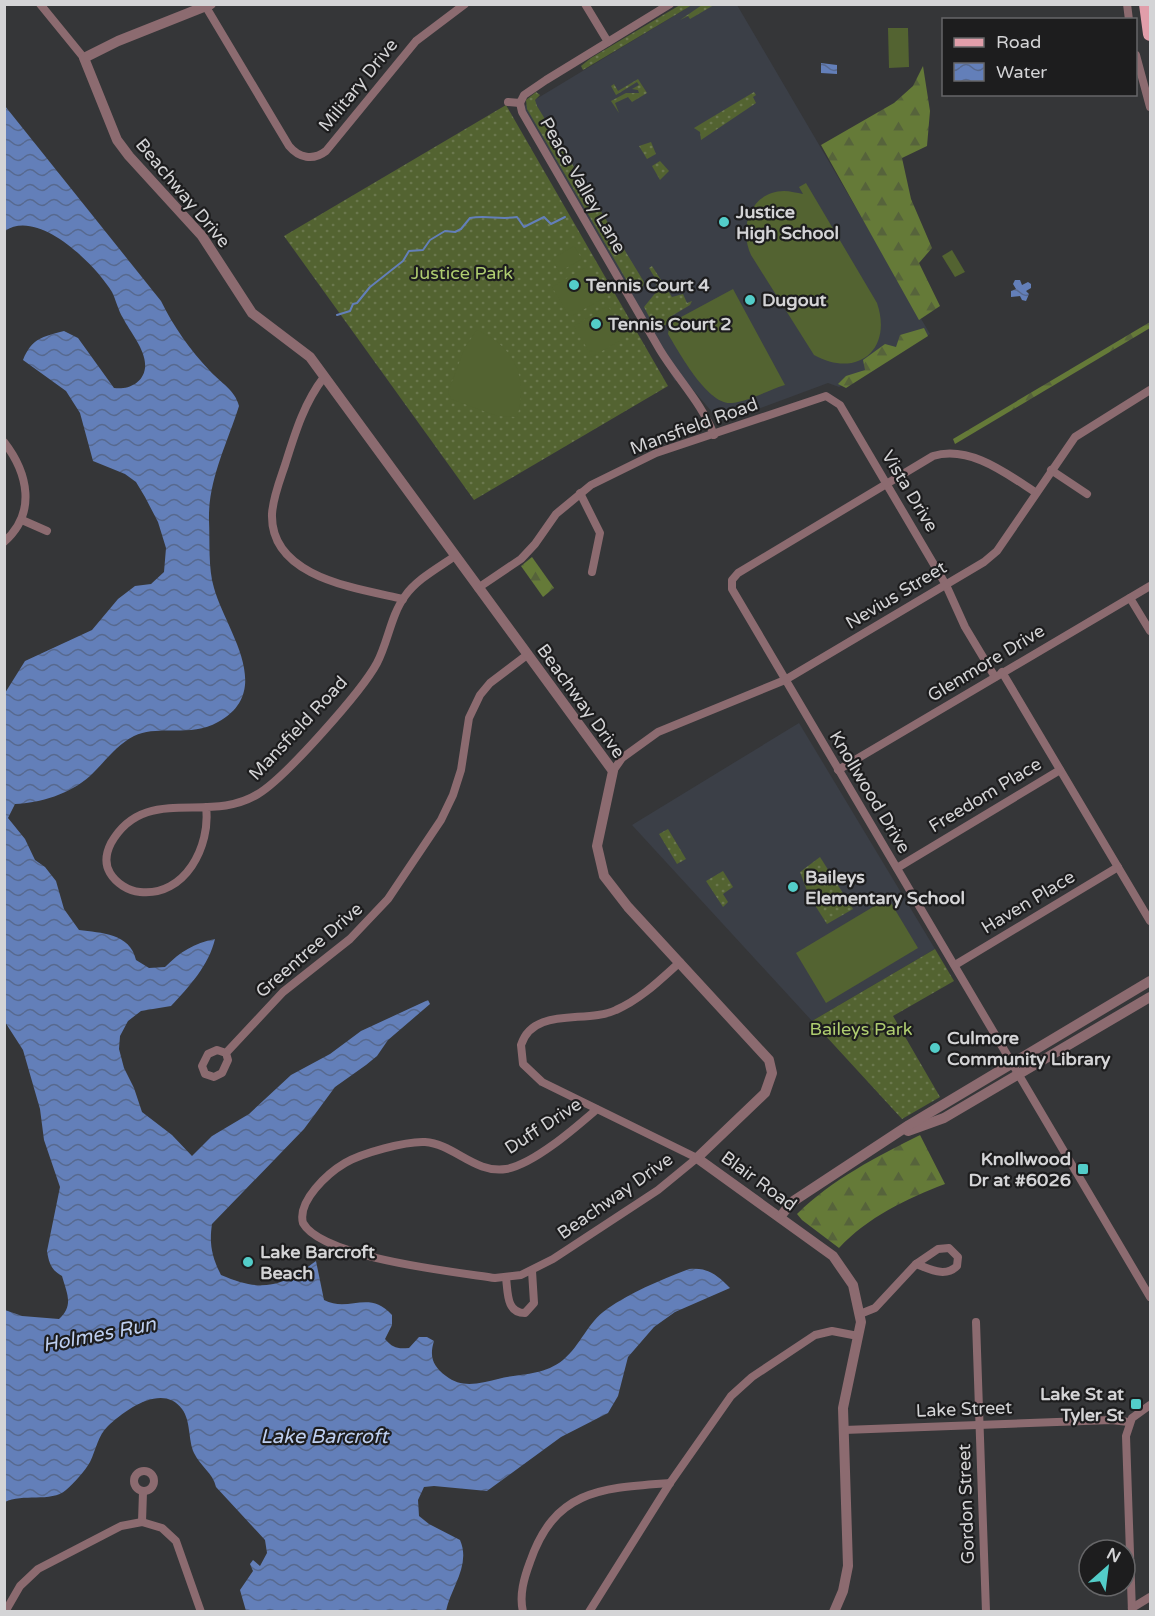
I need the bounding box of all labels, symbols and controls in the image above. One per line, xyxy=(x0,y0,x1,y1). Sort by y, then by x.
legend xyxy=(942,18,1137,96)
text: Road xyxy=(996,31,1041,53)
street label: Military Drive xyxy=(314,34,402,136)
text: Water xyxy=(996,61,1047,83)
street label: Peace Valley Lane xyxy=(535,113,631,257)
street label: Beachway Drive xyxy=(131,134,235,252)
place label: Justice High School xyxy=(735,201,839,244)
marker: Justice High School xyxy=(717,215,731,229)
park label: Justice Park xyxy=(411,262,513,284)
place label: Tennis Court 4 xyxy=(585,274,710,296)
marker: Tennis Court 4 xyxy=(567,278,581,292)
place label: Dugout xyxy=(762,289,827,311)
marker: Dugout xyxy=(743,293,757,307)
place label: Tennis Court 2 xyxy=(607,313,732,335)
marker: Tennis Court 2 xyxy=(589,317,603,331)
street label: Mansfield Road xyxy=(627,393,761,459)
street label: Vista Drive xyxy=(877,446,943,536)
street label: Nevius Street xyxy=(841,556,951,634)
street label: Glenmore Drive xyxy=(924,619,1048,707)
street label: Beachway Drive xyxy=(532,640,630,762)
street label: Mansfield Road xyxy=(244,671,352,785)
street label: Knollwood Drive xyxy=(825,727,915,857)
street label: Freedom Place xyxy=(925,753,1045,837)
place label: Baileys Elementary School xyxy=(805,866,965,909)
street label: Haven Place xyxy=(977,866,1079,938)
marker: Baileys Elementary School xyxy=(786,880,800,894)
street label: Greentree Drive xyxy=(251,898,367,1002)
park label: Baileys Park xyxy=(809,1018,913,1040)
place label: Culmore Community Library xyxy=(947,1027,1111,1070)
marker: Culmore Community Library xyxy=(928,1041,942,1055)
street label: Duff Drive xyxy=(500,1093,586,1159)
street label: Blair Road xyxy=(717,1146,801,1216)
street label: Beachway Drive xyxy=(553,1148,677,1244)
place label: Knollwood Dr at #6026 xyxy=(968,1148,1071,1191)
marker: Knollwood Dr at #6026 xyxy=(1076,1162,1090,1176)
place label: Lake Barcroft Beach xyxy=(260,1241,375,1284)
marker: Lake Barcroft Beach xyxy=(241,1255,255,1269)
water label: Holmes Run xyxy=(40,1312,159,1358)
place label: Lake St at Tyler St xyxy=(1040,1383,1124,1426)
street label: Lake Street xyxy=(915,1396,1013,1422)
marker: Lake St at Tyler St xyxy=(1129,1397,1143,1411)
water label: Lake Barcroft xyxy=(260,1425,390,1449)
street label: Gordon Street xyxy=(953,1443,979,1565)
north arrow xyxy=(1077,1538,1137,1598)
text: N xyxy=(1103,1544,1124,1567)

